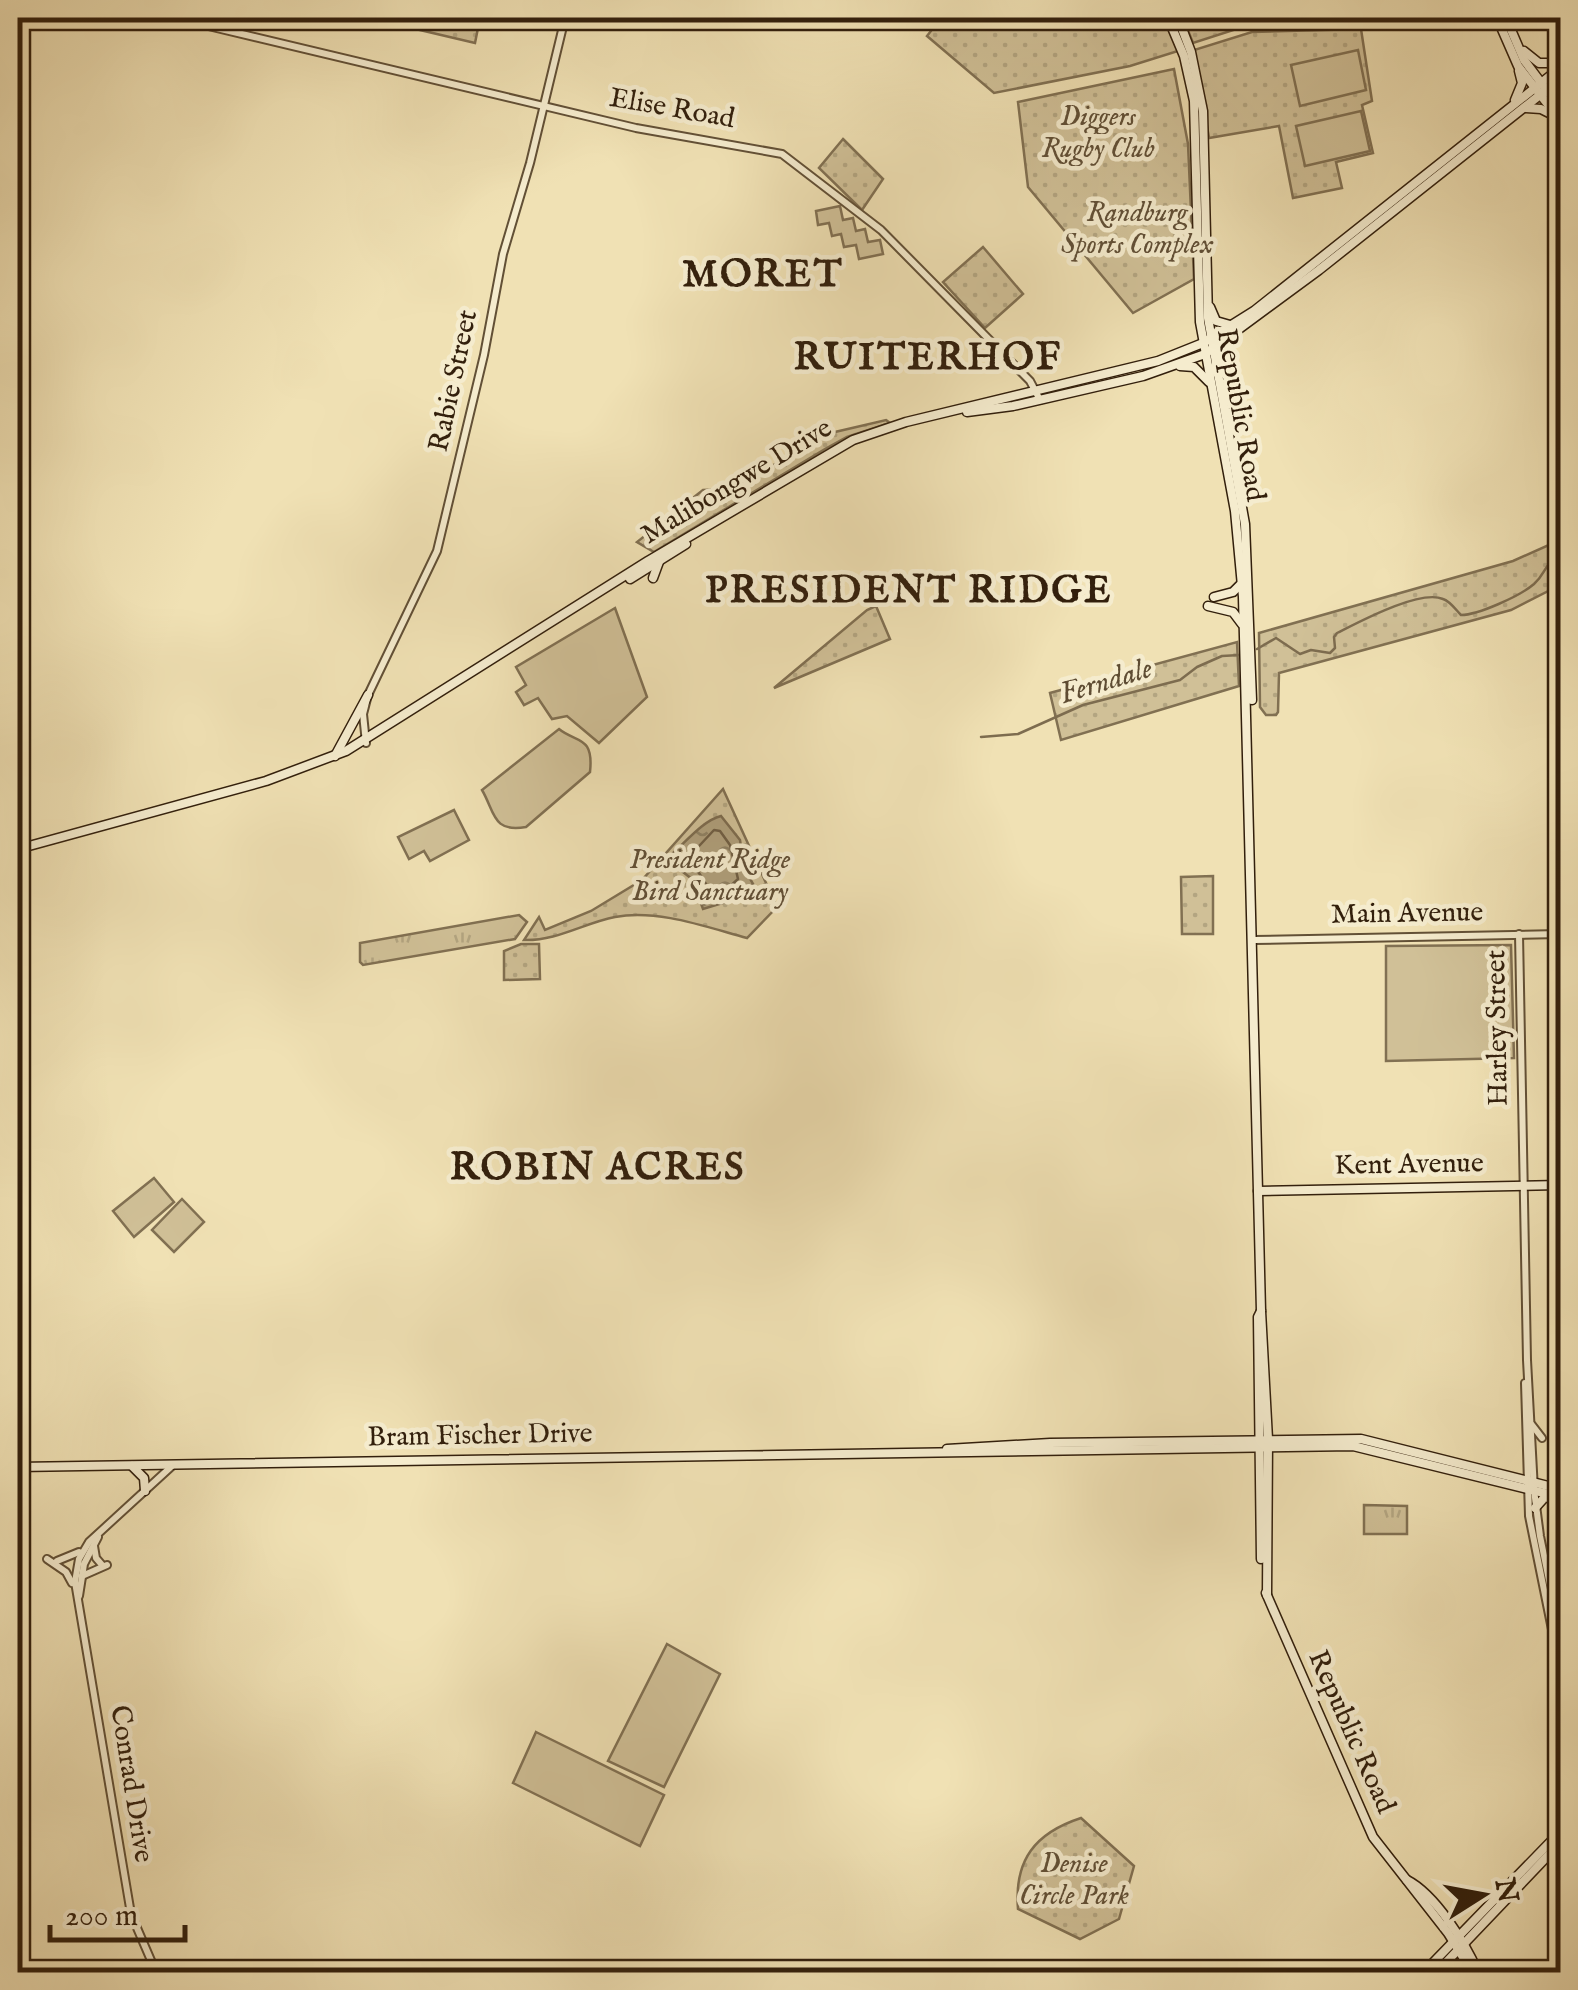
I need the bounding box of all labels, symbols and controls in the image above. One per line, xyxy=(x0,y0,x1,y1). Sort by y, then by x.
street label: Elise Road xyxy=(607,81,737,137)
park label: Diggers Rugby Club xyxy=(1041,100,1155,167)
park label: Randburg Sports Complex xyxy=(1061,196,1214,263)
district label: MORET xyxy=(682,252,844,300)
street label: Rabie Street xyxy=(422,307,486,455)
street label: Republic Road xyxy=(1208,326,1272,504)
district label: RUITERHOF xyxy=(794,335,1062,383)
street label: Malibongwe Drive xyxy=(635,411,839,553)
district label: PRESIDENT RIDGE xyxy=(705,568,1113,616)
water label: Ferndale xyxy=(1055,650,1157,714)
park label: President Ridge Bird Sanctuary xyxy=(630,843,791,910)
street label: Main Avenue xyxy=(1330,895,1484,933)
street label: Harley Street xyxy=(1479,949,1517,1106)
district label: ROBIN ACRES xyxy=(450,1145,746,1193)
street label: Kent Avenue xyxy=(1334,1146,1484,1184)
street label: Bram Fischer Drive xyxy=(367,1417,593,1455)
street label: Republic Road xyxy=(1299,1645,1403,1819)
street label: Conrad Drive xyxy=(101,1703,161,1865)
north arrow xyxy=(1433,1845,1533,1945)
park label: Denise Circle Park xyxy=(1019,1847,1129,1914)
text: N xyxy=(1485,1874,1525,1906)
scale bar xyxy=(50,1880,185,1942)
text: 200 m xyxy=(65,1898,138,1936)

